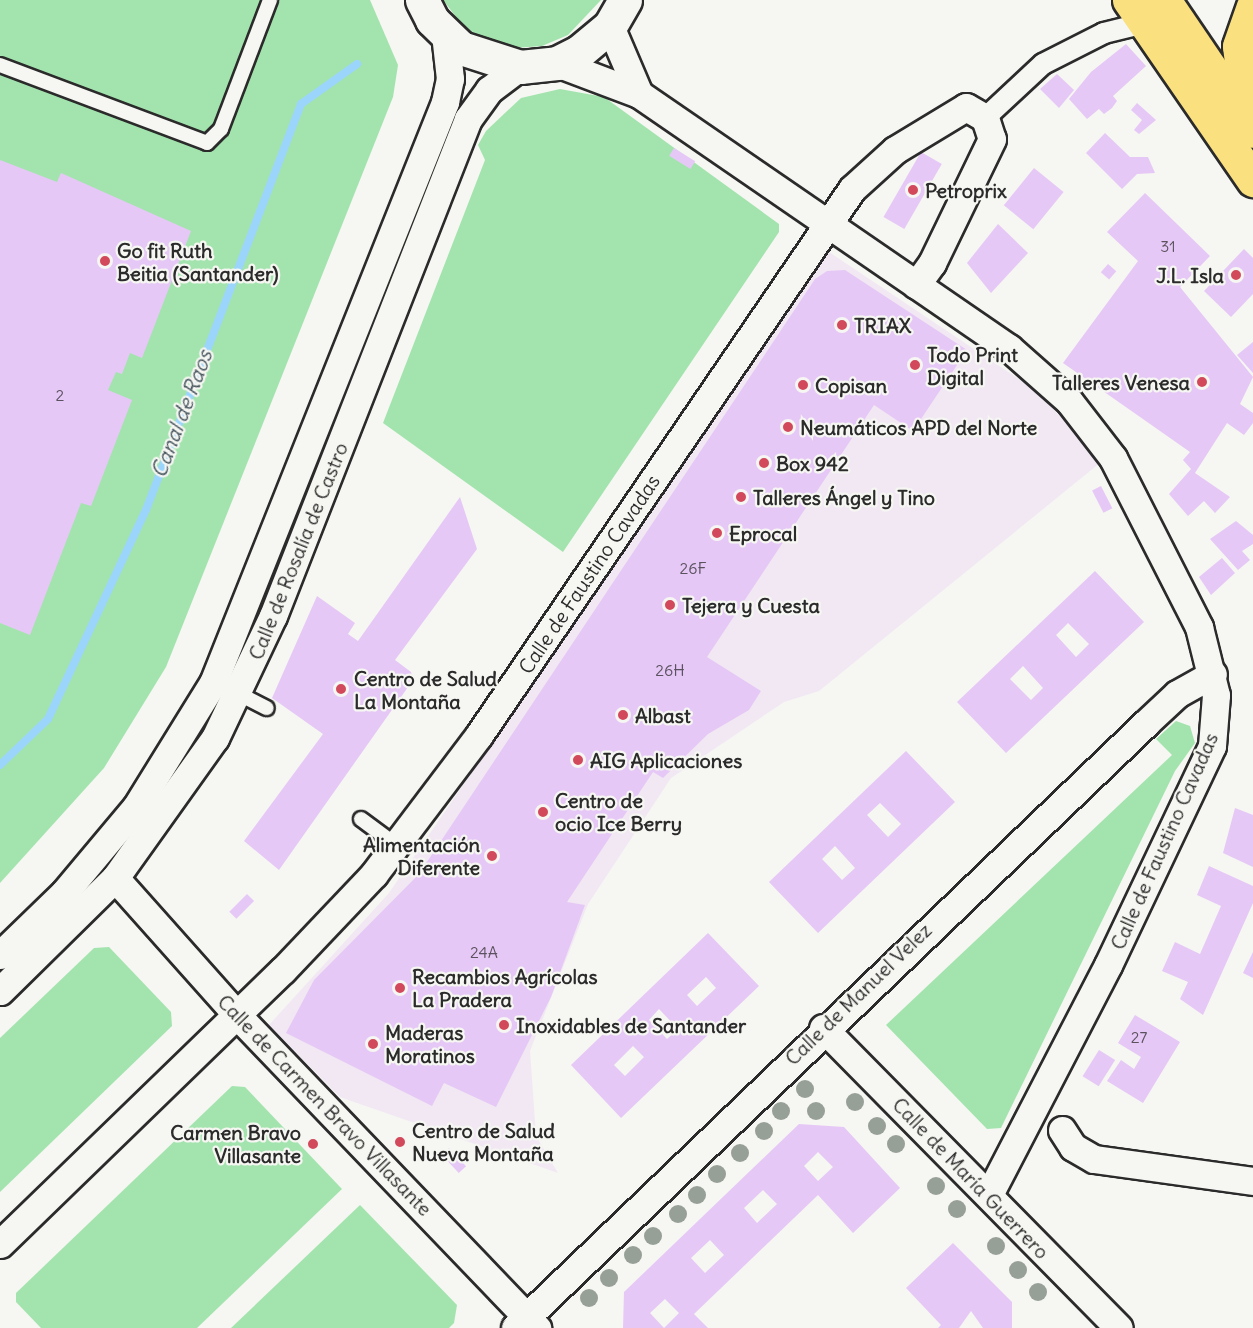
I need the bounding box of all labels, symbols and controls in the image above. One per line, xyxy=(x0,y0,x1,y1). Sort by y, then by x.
place label: Petroprix xyxy=(925,178,1007,202)
marker: Petroprix xyxy=(906,183,920,197)
house number: 31 xyxy=(1160,236,1176,256)
place label: Go fit Ruth Beitia (Santander) xyxy=(117,238,279,285)
marker: Go fit Ruth Beitia (Santander) xyxy=(98,254,112,268)
place label: J.L. Isla xyxy=(1156,263,1224,287)
marker: J.L. Isla xyxy=(1229,268,1243,282)
place label: TRIAX xyxy=(854,313,911,337)
marker: TRIAX xyxy=(835,318,849,332)
place label: Todo Print Digital xyxy=(927,342,1018,389)
water label: Canal de Raos xyxy=(146,347,218,481)
marker: Todo Print Digital xyxy=(908,358,922,372)
place label: Talleres Venesa xyxy=(1052,370,1190,394)
place label: Copisan xyxy=(815,373,887,397)
marker: Talleres Venesa xyxy=(1195,375,1209,389)
marker: Copisan xyxy=(796,378,810,392)
house number: 2 xyxy=(56,385,64,405)
place label: Neumáticos APD del Norte xyxy=(800,415,1037,439)
marker: Neumáticos APD del Norte xyxy=(781,420,795,434)
street label: Calle de Rosalía de Castro xyxy=(243,439,353,663)
place label: Box 942 xyxy=(776,451,849,475)
marker: Box 942 xyxy=(757,456,771,470)
street label: Calle de Faustino Cavadas xyxy=(513,470,665,678)
place label: Talleres Ángel y Tino xyxy=(753,485,935,509)
marker: Talleres Ángel y Tino xyxy=(734,490,748,504)
place label: Eprocal xyxy=(729,521,797,545)
marker: Eprocal xyxy=(710,526,724,540)
house number: 26F xyxy=(679,558,707,578)
place label: Tejera y Cuesta xyxy=(682,593,820,617)
marker: Tejera y Cuesta xyxy=(663,598,677,612)
house number: 26H xyxy=(655,660,685,680)
place label: Centro de Salud La Montaña xyxy=(354,666,497,713)
marker: Centro de Salud La Montaña xyxy=(332,680,350,698)
place label: Albast xyxy=(635,703,691,727)
marker: Albast xyxy=(616,708,630,722)
street label: Calle de Faustino Cavadas xyxy=(1105,729,1223,953)
place label: AIG Aplicaciones xyxy=(590,748,742,772)
marker: AIG Aplicaciones xyxy=(571,753,585,767)
place label: Centro de ocio Ice Berry xyxy=(555,789,682,836)
marker: Centro de ocio Ice Berry xyxy=(536,805,550,819)
place label: Alimentación Diferente xyxy=(363,832,480,879)
marker: Alimentación Diferente xyxy=(485,849,499,863)
street label: Calle de Manuel Velez xyxy=(780,918,936,1070)
house number: 24A xyxy=(470,942,498,962)
place label: Recambios Agrícolas La Pradera xyxy=(412,964,598,1011)
marker: Recambios Agrícolas La Pradera xyxy=(393,981,407,995)
street label: Calle de Carmen Bravo Villasante xyxy=(213,989,437,1221)
place label: Inoxidables de Santander xyxy=(516,1013,746,1037)
marker: Inoxidables de Santander xyxy=(497,1018,511,1032)
place label: Maderas Moratinos xyxy=(385,1020,475,1067)
house number: 27 xyxy=(1131,1027,1147,1047)
marker: Maderas Moratinos xyxy=(366,1037,380,1051)
street label: Calle de María Guerrero xyxy=(888,1092,1054,1264)
place label: Centro de Salud Nueva Montaña xyxy=(412,1118,555,1165)
place label: Carmen Bravo Villasante xyxy=(170,1120,301,1167)
marker: Centro de Salud Nueva Montaña xyxy=(393,1135,407,1149)
marker: Carmen Bravo Villasante xyxy=(306,1137,320,1151)

